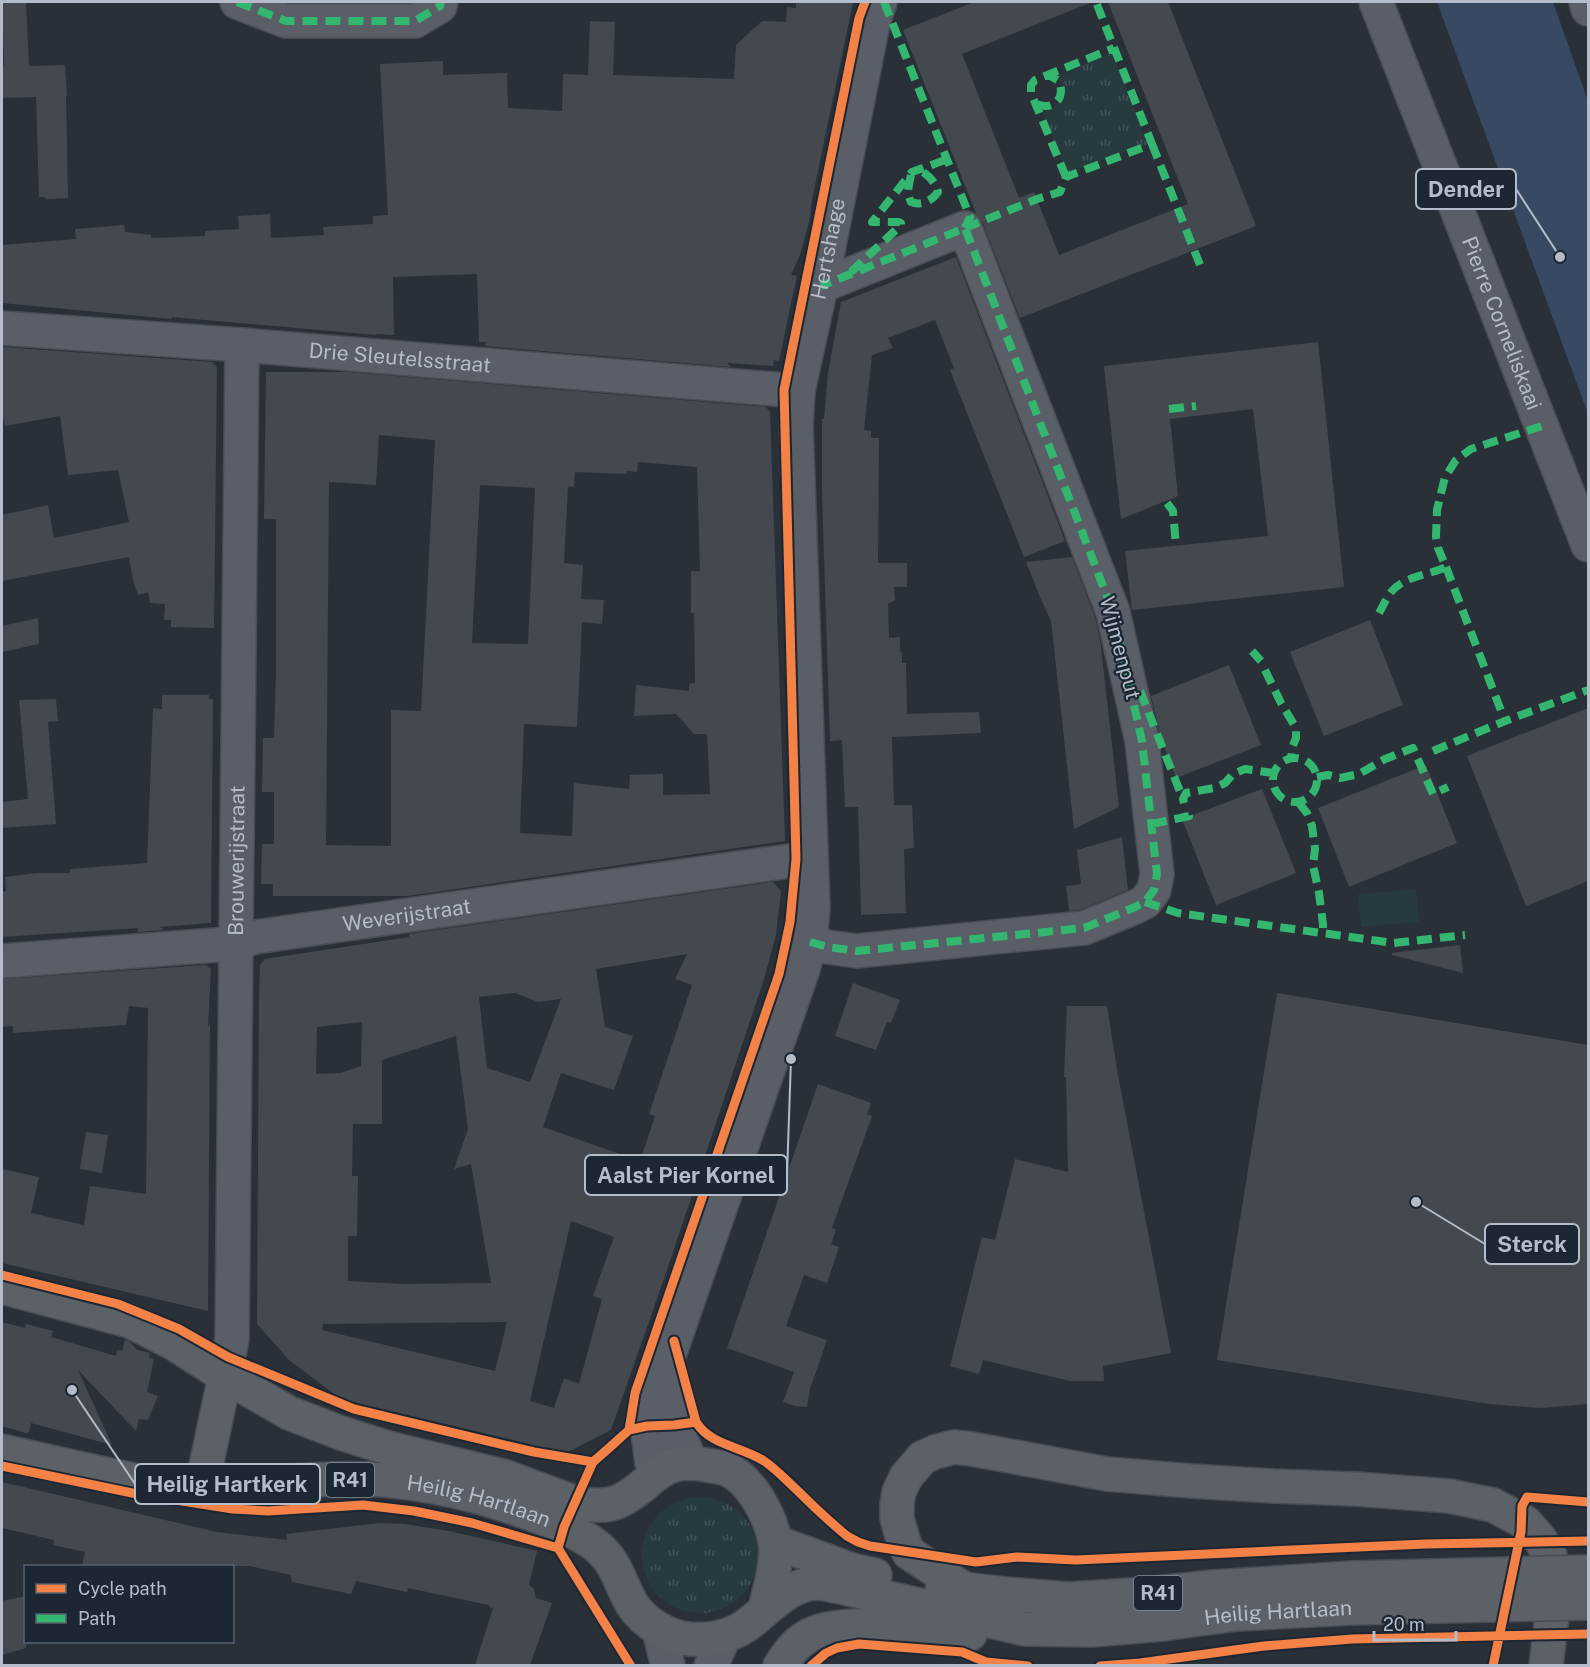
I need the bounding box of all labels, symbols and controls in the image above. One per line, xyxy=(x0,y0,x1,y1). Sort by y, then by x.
callout: Dender xyxy=(1416,169,1516,209)
text: Dender xyxy=(1428,176,1504,202)
street label: Hertshage xyxy=(805,196,850,302)
street label: Pierre Corneliskaai xyxy=(1457,233,1547,414)
street label: Drie Sleutelsstraat xyxy=(308,338,492,378)
street label: Wijmenput xyxy=(1095,593,1146,702)
street label: Brouwerijstraat xyxy=(223,785,250,936)
street label: Weverijstraat xyxy=(341,893,473,936)
callout: Aalst Pier Kornel xyxy=(585,1155,787,1195)
text: Aalst Pier Kornel xyxy=(597,1162,775,1188)
callout: Sterck xyxy=(1485,1224,1579,1264)
text: Sterck xyxy=(1497,1231,1567,1257)
road number: R41 xyxy=(326,1463,374,1497)
callout: Heilig Hartkerk xyxy=(135,1464,320,1504)
street label: Heilig Hartlaan xyxy=(405,1470,554,1532)
text: Heilig Hartkerk xyxy=(146,1471,308,1497)
legend xyxy=(24,1565,234,1643)
road number: R41 xyxy=(1134,1576,1182,1610)
text: Cycle path xyxy=(78,1578,167,1599)
street label: Heilig Hartlaan xyxy=(1202,1595,1353,1630)
scale bar xyxy=(1374,1604,1456,1642)
text: Path xyxy=(78,1608,116,1629)
text: 20 m xyxy=(1383,1614,1425,1635)

